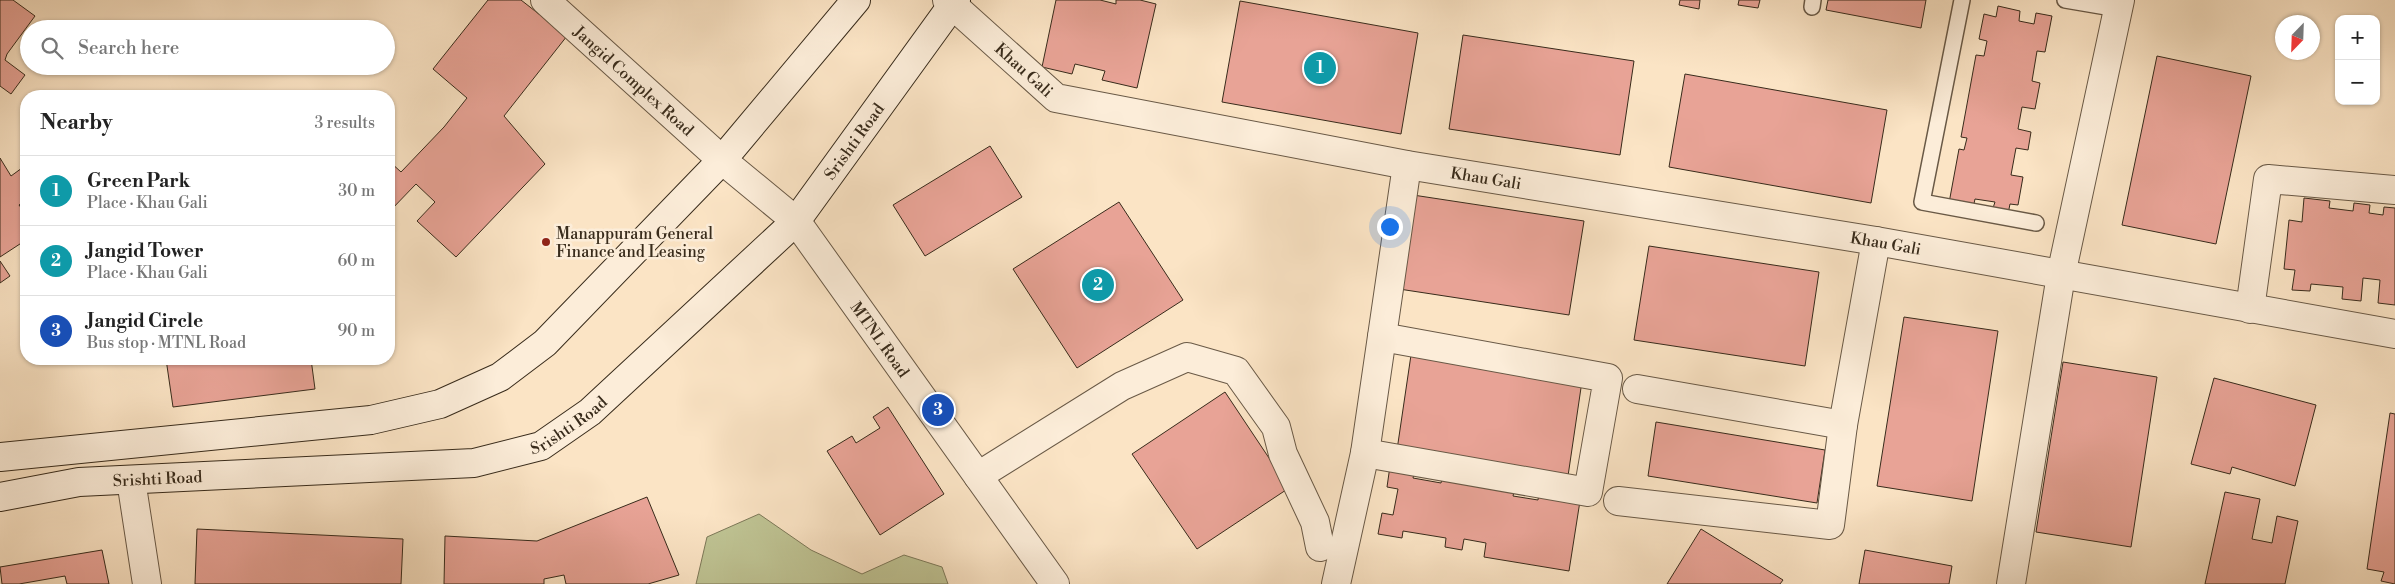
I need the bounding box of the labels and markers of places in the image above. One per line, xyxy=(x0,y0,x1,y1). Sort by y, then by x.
pin: 1 xyxy=(1304,49,1336,87)
place label: Manappuram General Finance and Leasing xyxy=(556,224,713,262)
marker: Manappuram General Finance and Leasing xyxy=(540,236,552,248)
pin: 2 xyxy=(1082,266,1114,304)
pin: 3 xyxy=(922,391,954,429)

